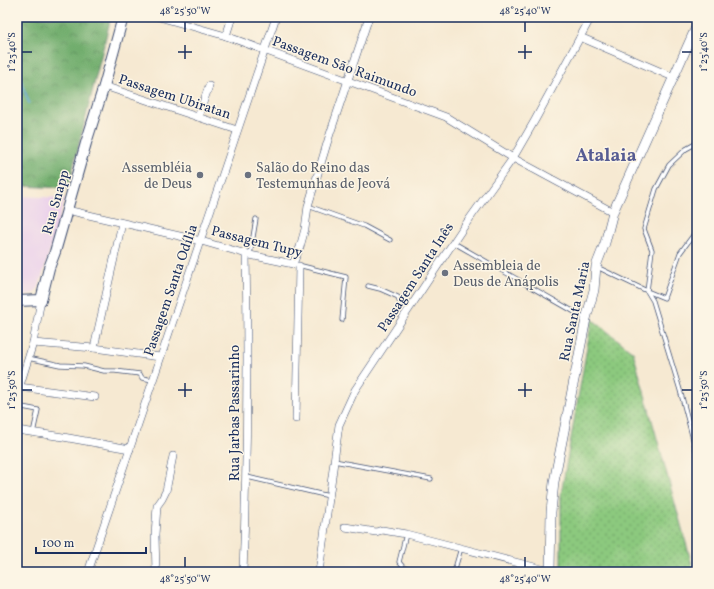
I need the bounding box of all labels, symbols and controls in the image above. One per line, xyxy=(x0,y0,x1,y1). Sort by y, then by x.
text: 48°25'50"W xyxy=(159,4,211,18)
text: 48°25'40"W xyxy=(499,4,551,18)
text: 1°23'40"S xyxy=(5,32,19,72)
street label: Passagem São Raimundo xyxy=(269,32,420,102)
text: 1°23'40"S xyxy=(697,32,711,72)
street label: Passagem Ubiratan xyxy=(116,70,233,125)
district label: Atalaia xyxy=(575,144,637,169)
place label: Assembléia de Deus xyxy=(122,159,192,194)
place label: Salão do Reino das Testemunhas de Jeová xyxy=(256,159,390,194)
street label: Rua Snapp xyxy=(38,168,75,237)
marker: Assembléia de Deus xyxy=(195,170,205,180)
marker: Salão do Reino das Testemunhas de Jeová xyxy=(243,170,253,180)
street label: Passagem Santa Inês xyxy=(374,219,459,336)
street label: Passagem Santa Odília xyxy=(140,222,203,359)
street label: Passagem Tupy xyxy=(209,222,305,263)
place label: Assembleia de Deus de Anápolis xyxy=(453,257,559,292)
street label: Rua Santa Maria xyxy=(556,259,595,363)
marker: Assembleia de Deus de Anápolis xyxy=(440,268,450,278)
street label: Rua Jarbas Passarinho xyxy=(226,345,245,481)
text: 1°23'50"S xyxy=(5,370,19,410)
text: 1°23'50"S xyxy=(697,370,711,410)
scale bar xyxy=(36,529,146,555)
text: 100 m xyxy=(42,536,75,552)
text: 48°25'50"W xyxy=(159,572,211,586)
text: 48°25'40"W xyxy=(499,572,551,586)

